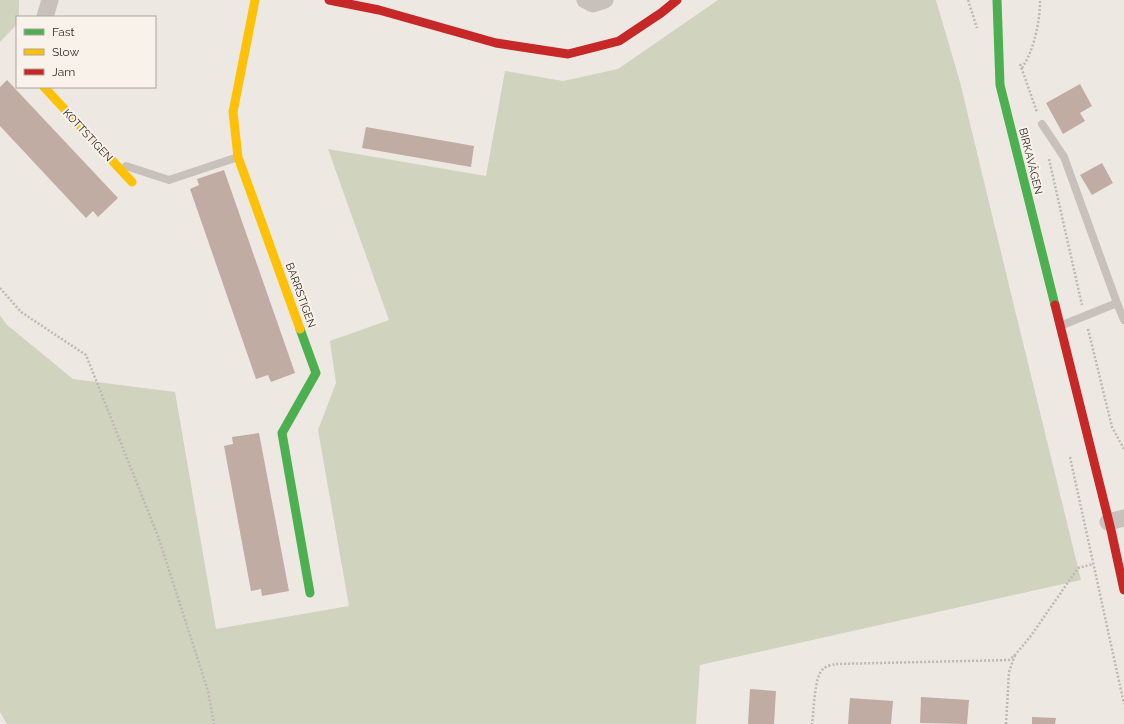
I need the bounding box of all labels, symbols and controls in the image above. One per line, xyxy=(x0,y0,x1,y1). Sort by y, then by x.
legend xyxy=(16,16,156,88)
text: Fast xyxy=(52,25,75,39)
text: Slow xyxy=(52,45,79,59)
text: Jam xyxy=(52,65,75,79)
street label: KOTTSTIGEN xyxy=(60,106,115,164)
street label: BIRKAVÄGEN xyxy=(1016,126,1045,196)
street label: BARRSTIGEN xyxy=(283,261,318,329)

